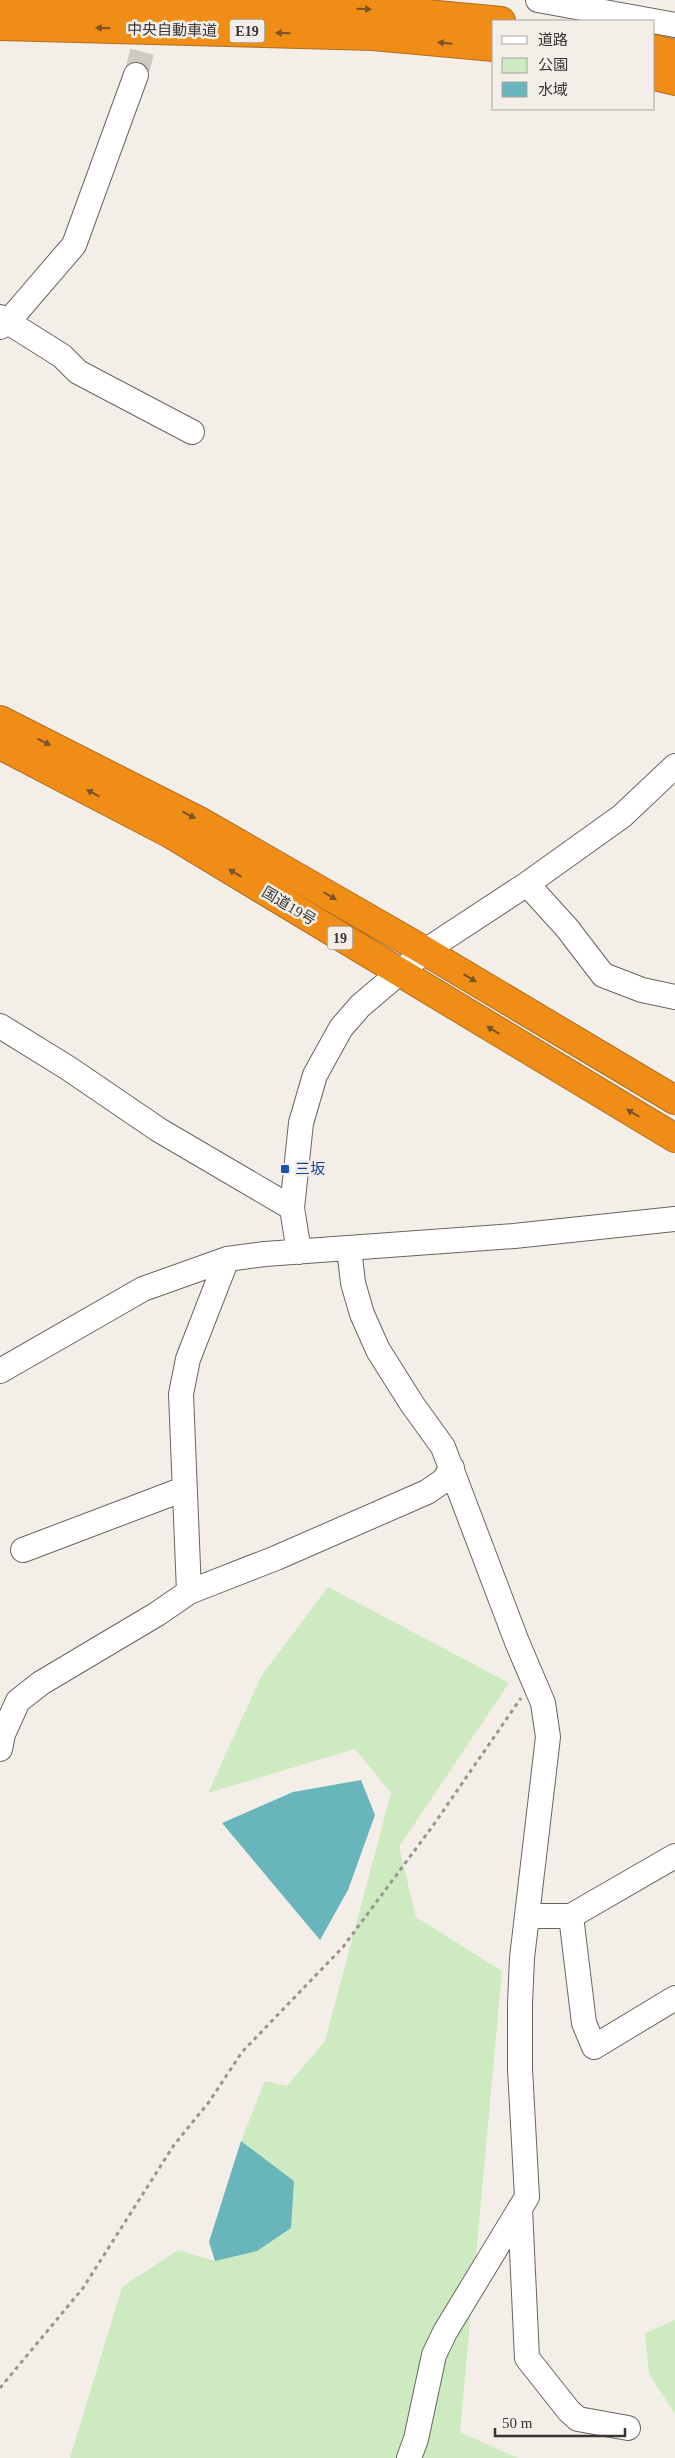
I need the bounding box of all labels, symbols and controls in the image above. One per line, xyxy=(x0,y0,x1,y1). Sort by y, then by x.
one-way arrow xyxy=(356,5,372,13)
road number: E19 xyxy=(230,20,264,42)
legend xyxy=(492,20,655,110)
street label: 中央自動車道 xyxy=(127,21,217,39)
one-way arrow xyxy=(95,24,111,32)
one-way arrow xyxy=(275,28,291,36)
text: 道路 xyxy=(538,32,568,48)
one-way arrow xyxy=(437,39,453,47)
text: 公園 xyxy=(538,57,568,73)
text: 水域 xyxy=(538,82,568,98)
one-way arrow xyxy=(37,738,51,746)
one-way arrow xyxy=(86,789,101,797)
one-way arrow xyxy=(182,811,196,819)
one-way arrow xyxy=(228,869,241,878)
street label: 国道19号 xyxy=(259,884,319,928)
one-way arrow xyxy=(323,891,336,900)
road number: 19 xyxy=(328,926,352,950)
one-way arrow xyxy=(464,973,477,982)
one-way arrow xyxy=(487,1026,500,1035)
one-way arrow xyxy=(627,1109,640,1118)
place label: 三坂 xyxy=(295,1161,325,1177)
marker: 三坂 xyxy=(279,1163,291,1175)
scale bar xyxy=(495,2406,625,2438)
text: 50 m xyxy=(502,2415,533,2431)

